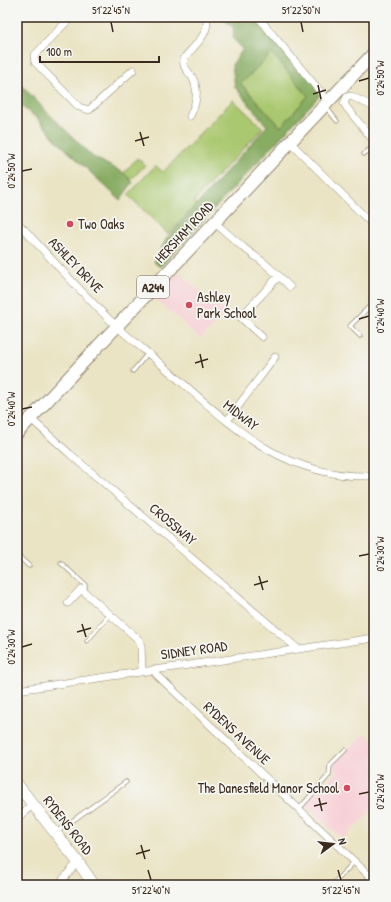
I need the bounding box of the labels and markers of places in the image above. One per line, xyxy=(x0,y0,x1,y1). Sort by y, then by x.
place label: Two Oaks xyxy=(78,214,124,233)
marker: Two Oaks xyxy=(65,219,75,229)
place label: Ashley Park School xyxy=(197,287,257,322)
marker: Ashley Park School xyxy=(184,300,194,310)
place label: The Danesfield Manor School xyxy=(198,778,339,797)
marker: The Danesfield Manor School xyxy=(342,783,352,793)

